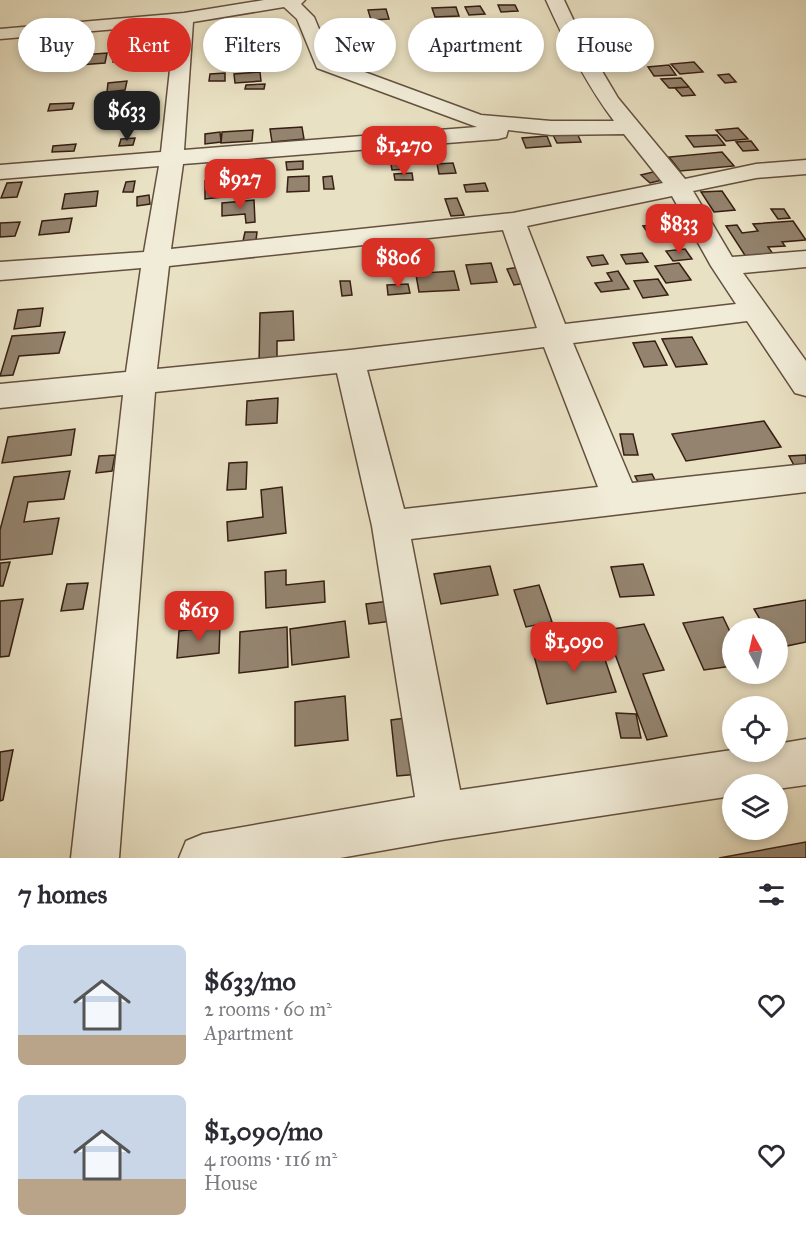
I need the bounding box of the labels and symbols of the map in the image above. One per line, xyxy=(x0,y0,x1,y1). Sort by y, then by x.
pin: $633 xyxy=(91,91,163,142)
pin: $1,270 xyxy=(355,126,453,177)
pin: $927 xyxy=(204,159,276,210)
pin: $833 xyxy=(643,204,715,255)
pin: $806 xyxy=(362,238,434,289)
pin: $619 xyxy=(163,591,235,642)
north arrow xyxy=(722,618,788,684)
pin: $1,090 xyxy=(525,622,623,673)

